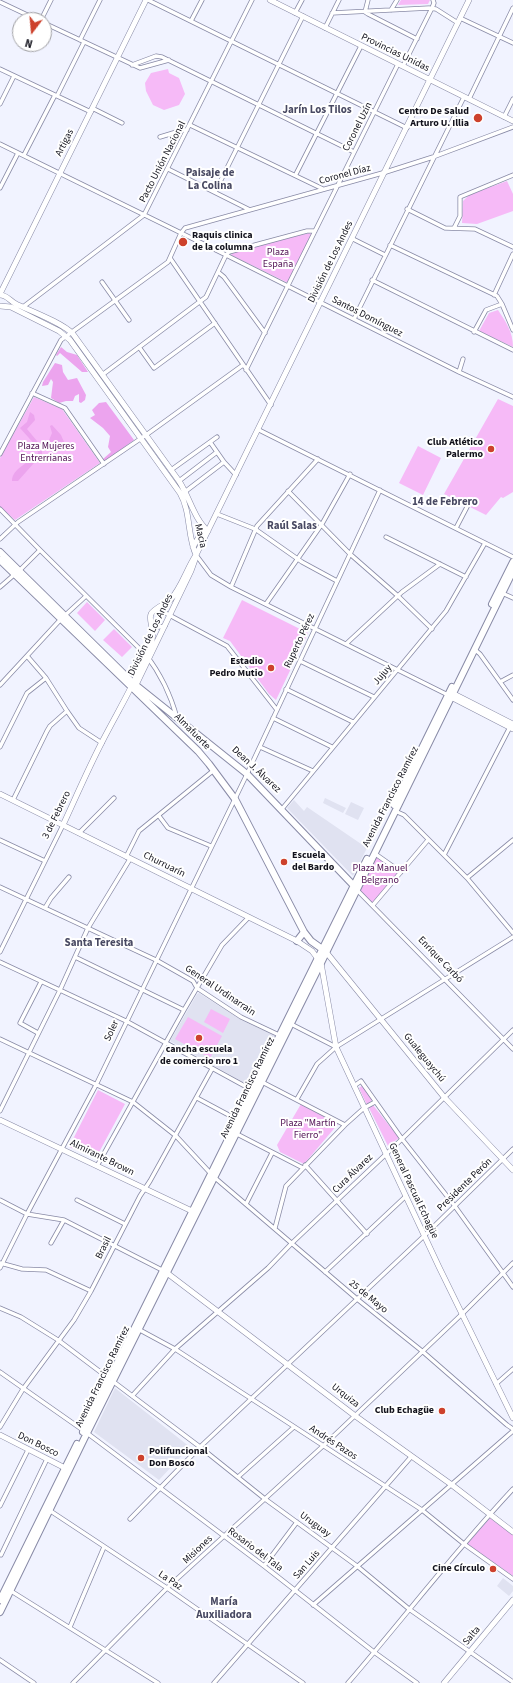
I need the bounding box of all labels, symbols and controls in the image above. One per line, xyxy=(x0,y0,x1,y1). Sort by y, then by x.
north arrow xyxy=(12,12,52,52)
street label: Provincias Unidas xyxy=(359,31,431,75)
text: N xyxy=(23,35,34,51)
street label: Coronel Uzín xyxy=(341,100,375,154)
district label: Jarín Los Tilos xyxy=(282,104,352,118)
place label: Centro De Salud Arturo U. Illia xyxy=(398,106,469,130)
marker: Centro De Salud Arturo U. Illia xyxy=(472,112,484,124)
street label: Pacto Unión Nacional xyxy=(137,119,189,205)
street label: Artigas xyxy=(53,127,77,159)
street label: Coronel Díaz xyxy=(318,162,372,188)
district label: Paisaje de La Colina xyxy=(186,167,234,193)
street label: División de Los Andes xyxy=(306,219,356,305)
place label: Raquis clinica de la columna xyxy=(192,230,253,254)
marker: Raquis clinica de la columna xyxy=(177,236,189,248)
park label: Plaza España xyxy=(263,247,293,270)
street label: Santos Domínguez xyxy=(329,294,405,340)
place label: Club Atlético Palermo xyxy=(427,437,483,460)
park label: Plaza Mujeres Entrerrianas xyxy=(18,441,74,464)
marker: Club Atlético Palermo xyxy=(486,444,496,454)
district label: 14 de Febrero xyxy=(412,496,478,510)
district label: Raúl Salas xyxy=(267,520,317,534)
street label: Macia xyxy=(191,523,209,549)
street label: División de Los Andes xyxy=(126,592,176,678)
street label: Ruperto Pérez xyxy=(282,612,318,670)
place label: Estadio Pedro Mutio xyxy=(209,656,263,680)
street label: Jujuy xyxy=(371,662,395,688)
marker: Estadio Pedro Mutio xyxy=(266,663,276,673)
street label: Almafuerte xyxy=(171,711,213,753)
street label: Dean J. Álvarez xyxy=(229,744,283,796)
street label: Avenida Francisco Ramírez xyxy=(360,745,422,849)
street label: 3 de Febrero xyxy=(40,789,74,841)
street label: Churruarín xyxy=(141,850,187,880)
place label: Escuela del Bardo xyxy=(292,850,334,874)
marker: Escuela del Bardo xyxy=(279,857,289,867)
park label: Plaza Manuel Belgrano xyxy=(352,863,408,886)
street label: Enrique Carbó xyxy=(415,934,465,986)
district label: Santa Teresita xyxy=(65,937,133,951)
street label: General Urdinarrain xyxy=(182,963,258,1019)
street label: Soler xyxy=(102,1019,122,1043)
street label: Gualeguaychú xyxy=(401,1031,447,1085)
marker: cancha escuela de comercio nro 1 xyxy=(194,1033,204,1043)
street label: Avenida Francisco Ramírez xyxy=(218,1036,278,1140)
place label: cancha escuela de comercio nro 1 xyxy=(160,1044,238,1068)
park label: Plaza "Martín Fierro" xyxy=(280,1118,336,1142)
street label: Almirante Brown xyxy=(68,1137,136,1179)
street label: General Pascual Echagüe xyxy=(386,1141,440,1241)
street label: Cura Álvarez xyxy=(330,1152,376,1196)
street label: Presidente Perón xyxy=(435,1156,495,1214)
street label: Brasil xyxy=(93,1235,115,1261)
street label: 25 de Mayo xyxy=(346,1278,390,1316)
street label: Avenida Francisco Ramírez xyxy=(73,1325,133,1429)
street label: Urquiza xyxy=(329,1381,361,1411)
place label: Club Echagüe xyxy=(375,1405,434,1417)
marker: Club Echagüe xyxy=(437,1406,447,1416)
street label: Andrés Pazos xyxy=(307,1423,359,1463)
street label: Don Bosco xyxy=(15,1430,61,1460)
place label: Polifuncional Don Bosco xyxy=(149,1446,208,1470)
marker: Polifuncional Don Bosco xyxy=(136,1453,146,1463)
street label: Uruguay xyxy=(297,1510,333,1540)
street label: Rosario del Tala xyxy=(225,1525,285,1575)
street label: Misiones xyxy=(181,1533,215,1567)
street label: San Luis xyxy=(291,1548,323,1582)
place label: Cine Círculo xyxy=(432,1563,485,1575)
marker: Cine Círculo xyxy=(488,1564,498,1574)
street label: La Paz xyxy=(156,1569,184,1593)
district label: María Auxiliadora xyxy=(196,1596,252,1622)
street label: Salta xyxy=(461,1624,483,1648)

